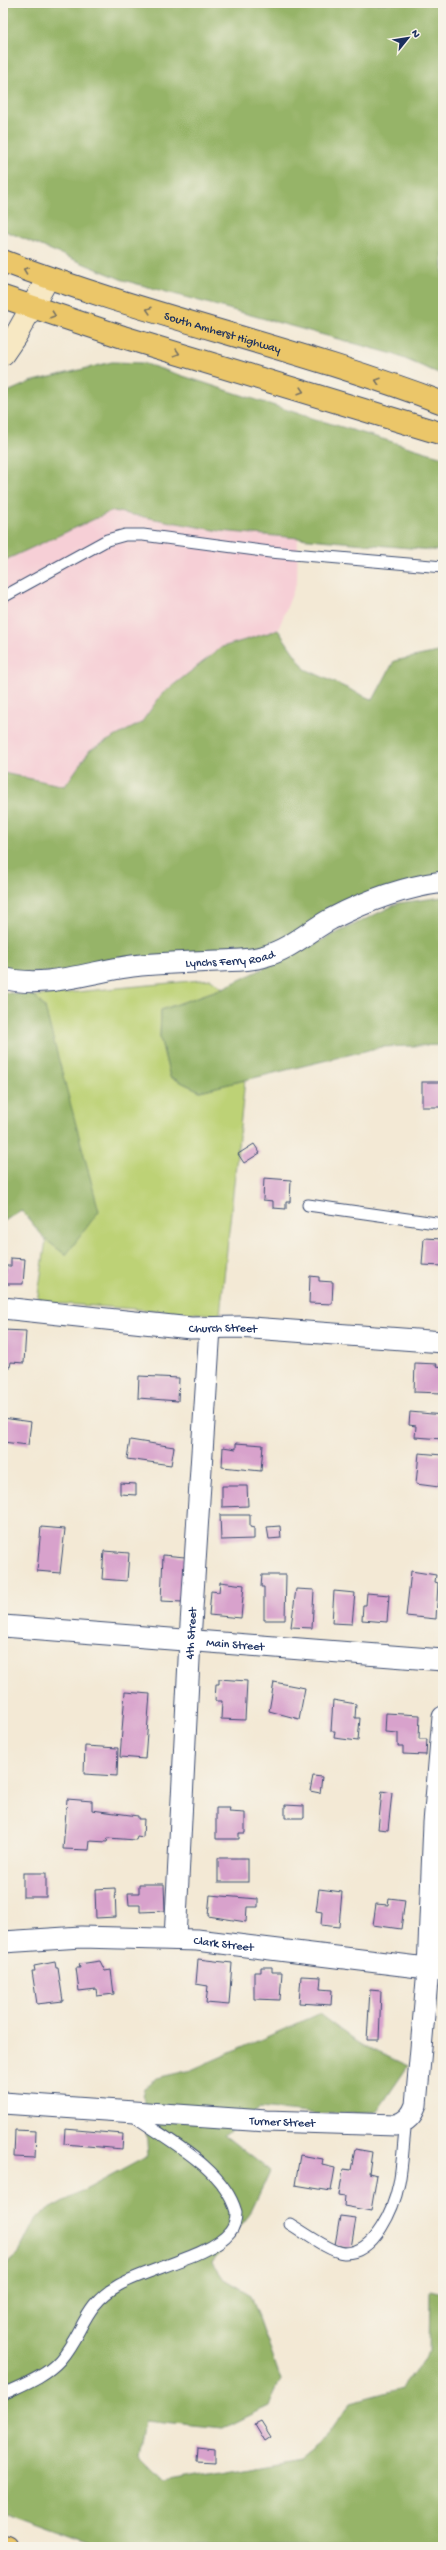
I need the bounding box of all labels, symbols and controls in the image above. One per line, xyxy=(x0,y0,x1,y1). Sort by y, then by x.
north arrow xyxy=(388,18,428,58)
text: N xyxy=(408,28,422,40)
one-way arrow xyxy=(22,266,29,274)
one-way arrow xyxy=(145,306,152,315)
one-way arrow xyxy=(49,310,56,319)
street label: South Amherst Highway xyxy=(162,310,282,358)
one-way arrow xyxy=(173,348,180,357)
one-way arrow xyxy=(375,377,382,386)
one-way arrow xyxy=(298,386,305,395)
street label: Lynchs Ferry Road xyxy=(185,948,278,971)
street label: Church Street xyxy=(189,1322,258,1337)
street label: 4th Street xyxy=(184,1606,201,1660)
street label: Main Street xyxy=(206,1637,266,1655)
street label: Clark Street xyxy=(193,1935,255,1956)
street label: Turner Street xyxy=(248,2115,316,2132)

